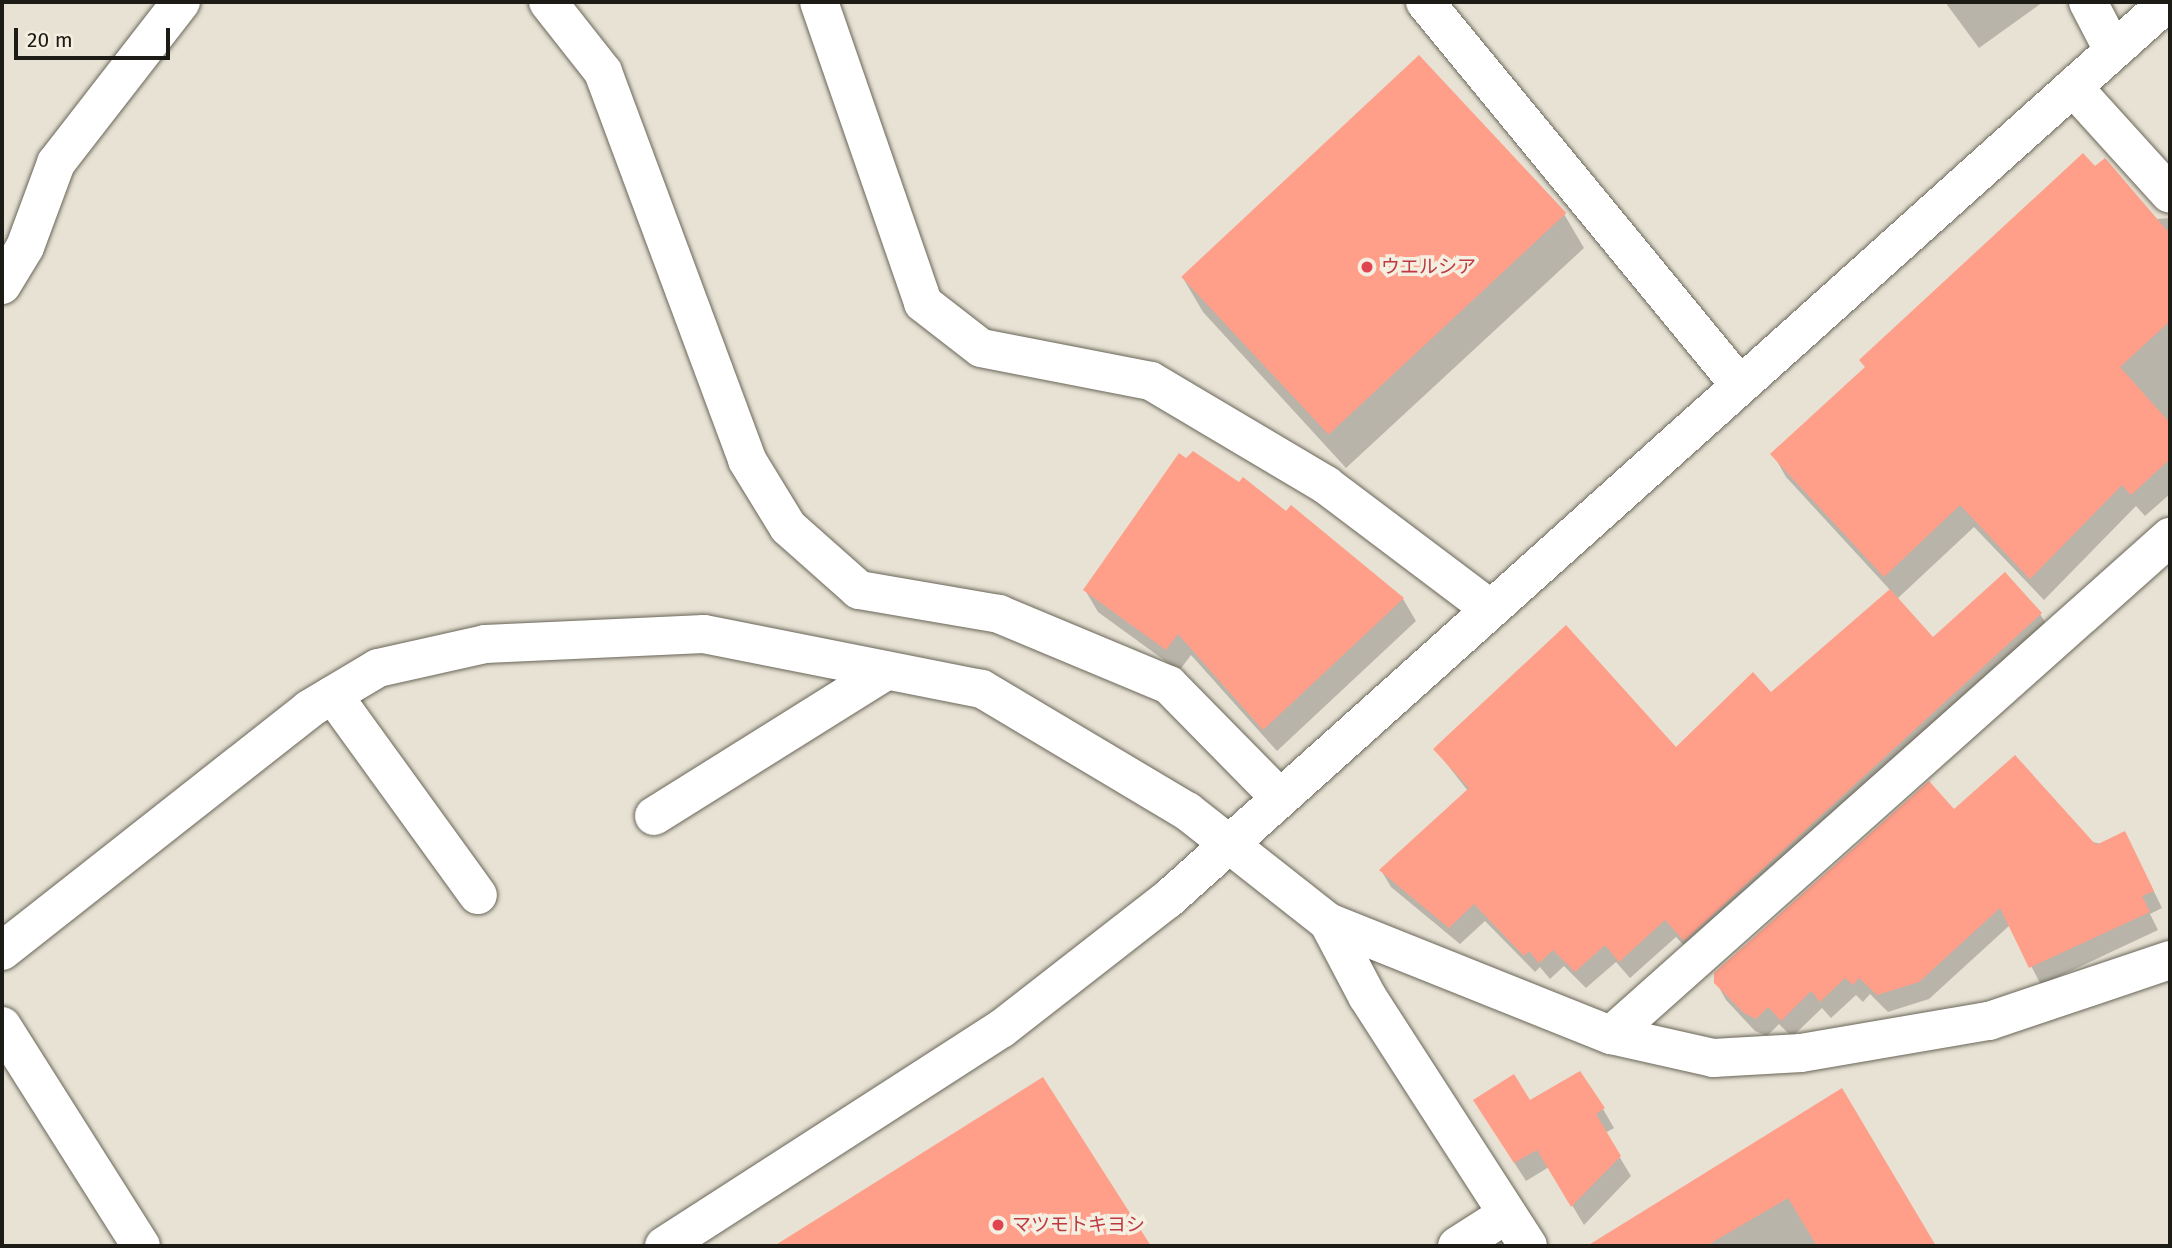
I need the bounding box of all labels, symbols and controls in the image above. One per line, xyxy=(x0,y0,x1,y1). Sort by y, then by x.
scale bar xyxy=(18,14,173,58)
text: 20 m xyxy=(27,27,73,53)
place label: ウエルシア xyxy=(1381,256,1476,278)
marker: ウエルシア xyxy=(1359,259,1375,275)
place label: マツモトキヨシ xyxy=(1012,1214,1145,1236)
marker: マツモトキヨシ xyxy=(990,1217,1006,1233)

